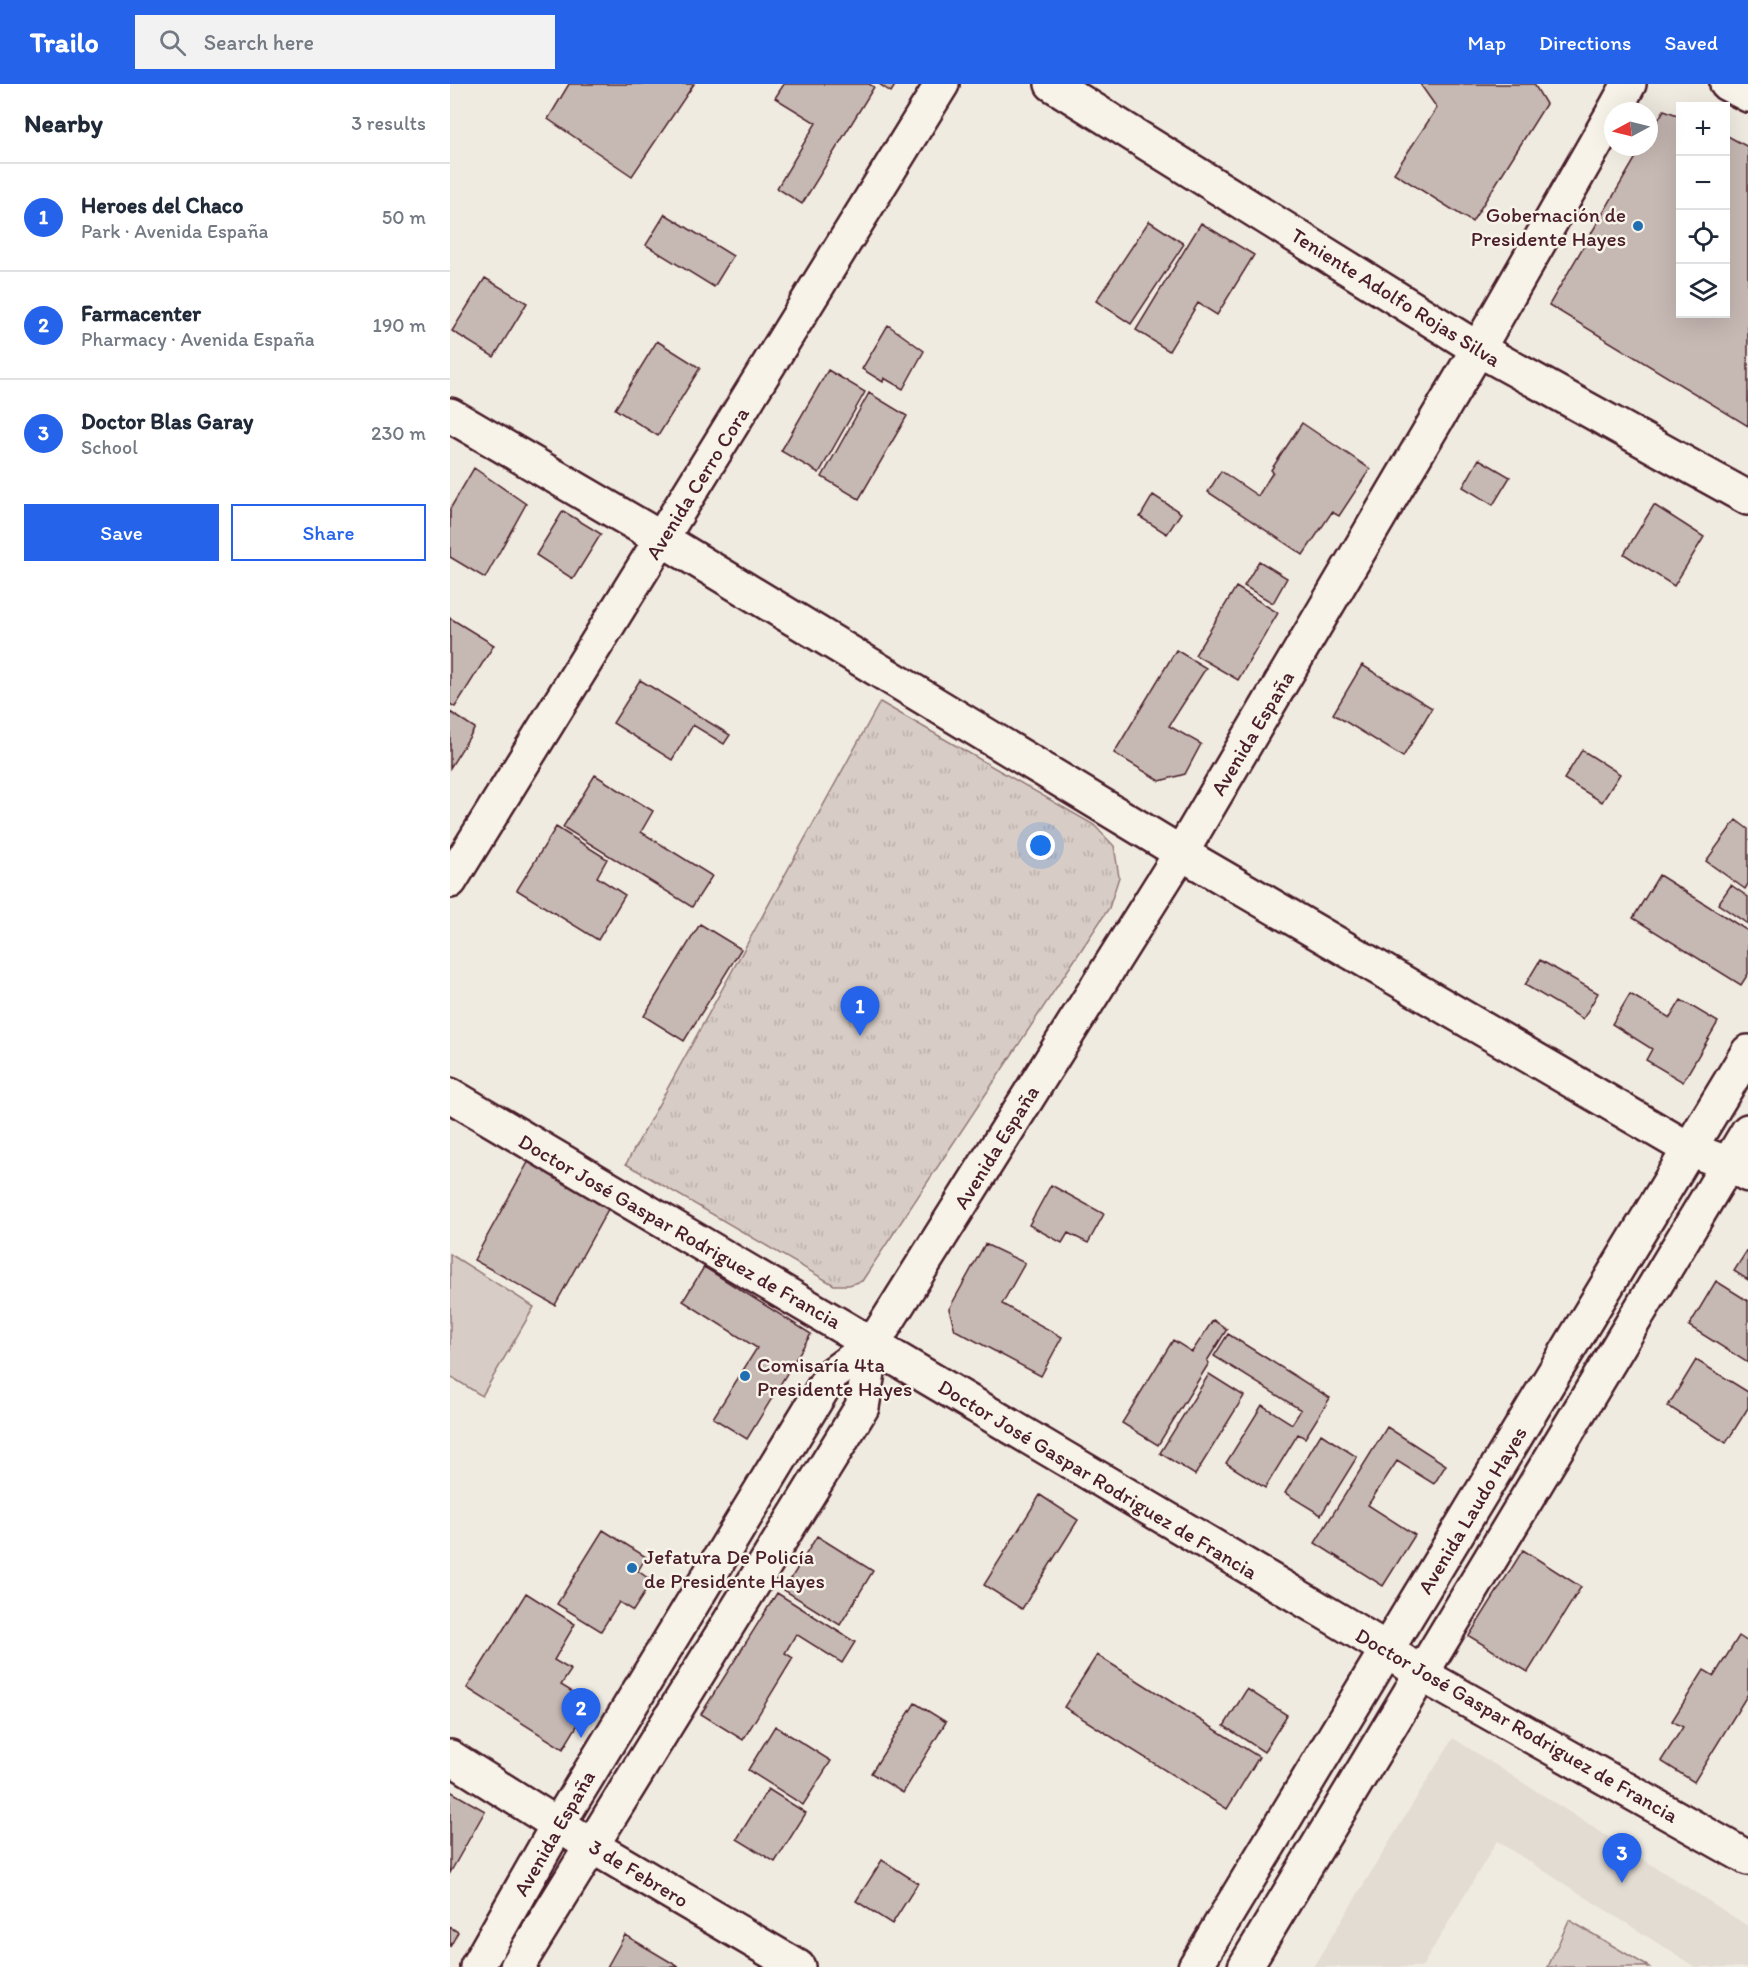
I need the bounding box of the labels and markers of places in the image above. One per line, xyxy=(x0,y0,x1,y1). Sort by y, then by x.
place label: Gobernación de Presidente Hayes xyxy=(1471,202,1626,251)
marker: Gobernación de Presidente Hayes xyxy=(1631,219,1645,233)
pin: 1 xyxy=(840,986,880,1036)
place label: Comisaría 4ta Presidente Hayes xyxy=(757,1352,912,1401)
marker: Comisaría 4ta Presidente Hayes xyxy=(738,1369,752,1383)
place label: Jefatura De Policía de Presidente Hayes xyxy=(644,1544,825,1593)
marker: Jefatura De Policía de Presidente Hayes xyxy=(625,1561,639,1575)
pin: 2 xyxy=(562,1688,600,1738)
pin: 3 xyxy=(1602,1834,1642,1883)

